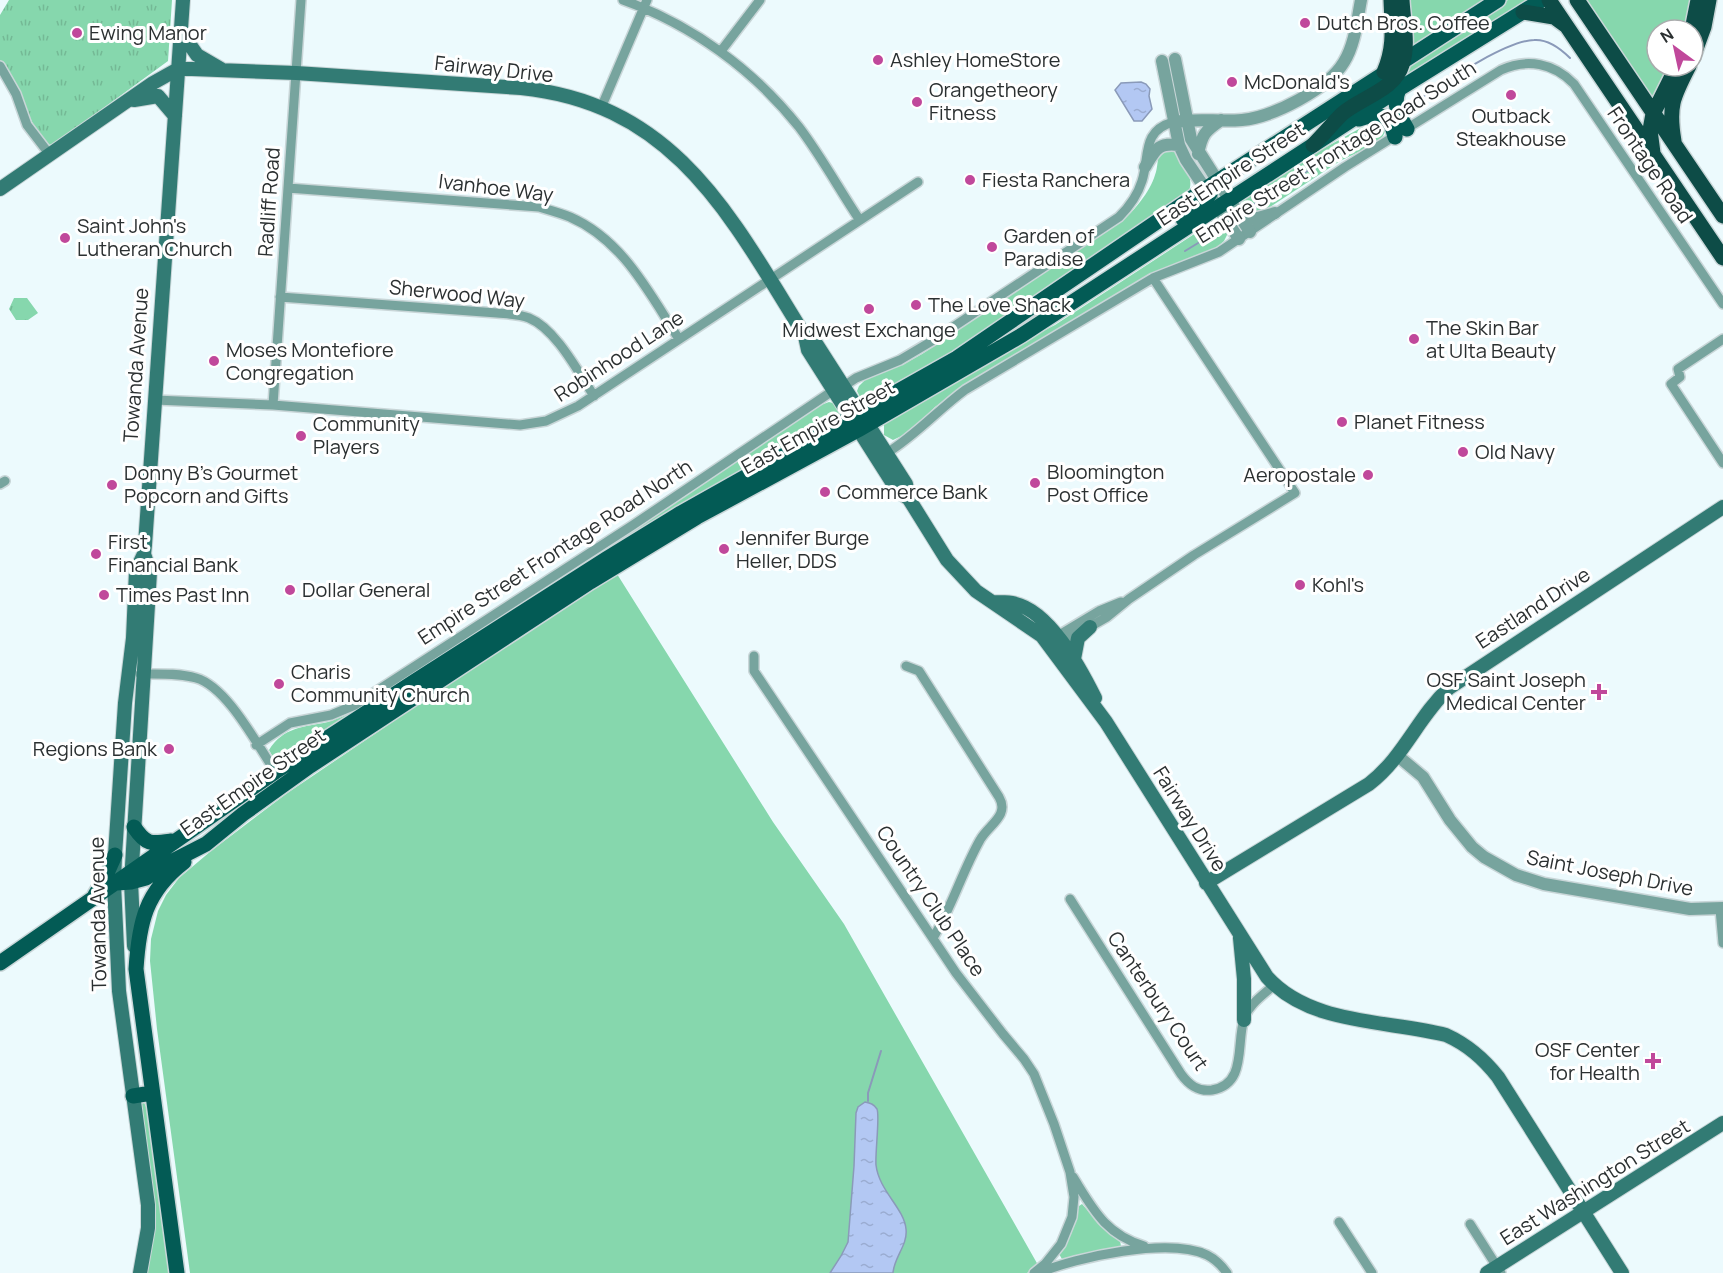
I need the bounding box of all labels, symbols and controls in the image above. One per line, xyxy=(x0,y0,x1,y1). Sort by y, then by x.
place label: Dutch Bros. Coffee xyxy=(1317,9,1490,36)
marker: Dutch Bros. Coffee xyxy=(1298,16,1312,30)
north arrow xyxy=(1645,18,1705,78)
place label: Ewing Manor xyxy=(89,19,207,46)
text: N xyxy=(1656,23,1678,48)
marker: Ewing Manor xyxy=(70,26,84,40)
place label: Ashley HomeStore xyxy=(890,46,1060,73)
street label: Fairway Drive xyxy=(433,49,555,88)
marker: Ashley HomeStore xyxy=(871,53,885,67)
street label: Empire Street Frontage Road South xyxy=(1191,54,1481,249)
place label: McDonald's xyxy=(1244,68,1350,95)
marker: McDonald's xyxy=(1225,75,1239,89)
place label: Orangetheory Fitness xyxy=(929,76,1058,126)
marker: Outback Steakhouse xyxy=(1504,88,1518,102)
marker: Orangetheory Fitness xyxy=(910,95,924,109)
street label: Frontage Road xyxy=(1602,101,1699,228)
place label: Outback Steakhouse xyxy=(1456,102,1566,152)
street label: East Empire Street xyxy=(1152,116,1310,232)
street label: Radliff Road xyxy=(251,146,286,258)
place label: Fiesta Ranchera xyxy=(982,166,1130,193)
street label: Ivanhoe Way xyxy=(437,167,555,208)
marker: Fiesta Ranchera xyxy=(963,173,977,187)
place label: Saint John's Lutheran Church xyxy=(77,212,233,262)
place label: Garden of Paradise xyxy=(1004,222,1094,272)
marker: Saint John's Lutheran Church xyxy=(58,231,72,245)
marker: Garden of Paradise xyxy=(985,240,999,254)
street label: Sherwood Way xyxy=(388,273,527,314)
street label: Towanda Avenue xyxy=(117,287,154,443)
place label: The Love Shack xyxy=(928,291,1072,318)
marker: The Love Shack xyxy=(909,298,923,312)
marker: Midwest Exchange xyxy=(862,302,876,316)
street label: Robinhood Lane xyxy=(549,304,689,407)
place label: The Skin Bar at Ulta Beauty xyxy=(1426,314,1556,364)
place label: Midwest Exchange xyxy=(782,316,956,343)
marker: The Skin Bar at Ulta Beauty xyxy=(1407,332,1421,346)
place label: Moses Montefiore Congregation xyxy=(226,336,394,386)
marker: Moses Montefiore Congregation xyxy=(207,354,221,368)
street label: East Empire Street xyxy=(736,373,899,480)
place label: Planet Fitness xyxy=(1354,408,1485,435)
place label: Community Players xyxy=(313,410,420,460)
marker: Planet Fitness xyxy=(1335,415,1349,429)
marker: Community Players xyxy=(294,429,308,443)
place label: Old Navy xyxy=(1475,438,1555,465)
marker: Old Navy xyxy=(1456,445,1470,459)
street label: Empire Street Frontage Road North xyxy=(412,453,697,651)
place label: Bloomington Post Office xyxy=(1047,458,1164,508)
place label: Donny B's Gourmet Popcorn and Gifts xyxy=(124,459,298,509)
place label: Aeropostale xyxy=(1243,461,1356,488)
marker: Aeropostale xyxy=(1361,468,1375,482)
marker: Bloomington Post Office xyxy=(1028,476,1042,490)
marker: Donny B's Gourmet Popcorn and Gifts xyxy=(105,478,119,492)
place label: Commerce Bank xyxy=(837,478,988,505)
marker: Commerce Bank xyxy=(818,485,832,499)
place label: Jennifer Burge Heller, DDS xyxy=(736,524,869,574)
place label: First Financial Bank xyxy=(108,528,239,578)
marker: Jennifer Burge Heller, DDS xyxy=(717,542,731,556)
marker: First Financial Bank xyxy=(89,547,103,561)
street label: Eastland Drive xyxy=(1470,561,1595,655)
place label: Kohl's xyxy=(1312,571,1364,598)
place label: Dollar General xyxy=(302,576,431,603)
marker: Kohl's xyxy=(1293,578,1307,592)
place label: Times Past Inn xyxy=(116,581,249,608)
marker: Dollar General xyxy=(283,583,297,597)
marker: Times Past Inn xyxy=(97,588,111,602)
place label: Charis Community Church xyxy=(291,658,470,708)
place label: OSF Saint Joseph Medical Center xyxy=(1427,666,1586,716)
marker: Charis Community Church xyxy=(272,677,286,691)
marker: OSF Saint Joseph Medical Center xyxy=(1590,683,1608,701)
street label: East Empire Street xyxy=(175,721,331,842)
place label: Regions Bank xyxy=(33,735,158,762)
marker: Regions Bank xyxy=(162,742,176,756)
street label: Fairway Drive xyxy=(1147,761,1233,876)
street label: Country Club Place xyxy=(871,820,992,981)
street label: Towanda Avenue xyxy=(83,836,112,992)
street label: Saint Joseph Drive xyxy=(1524,843,1696,902)
street label: Canterbury Court xyxy=(1102,926,1215,1076)
place label: OSF Center for Health xyxy=(1535,1036,1640,1086)
marker: OSF Center for Health xyxy=(1644,1052,1662,1070)
street label: East Washington Street xyxy=(1495,1112,1695,1251)

